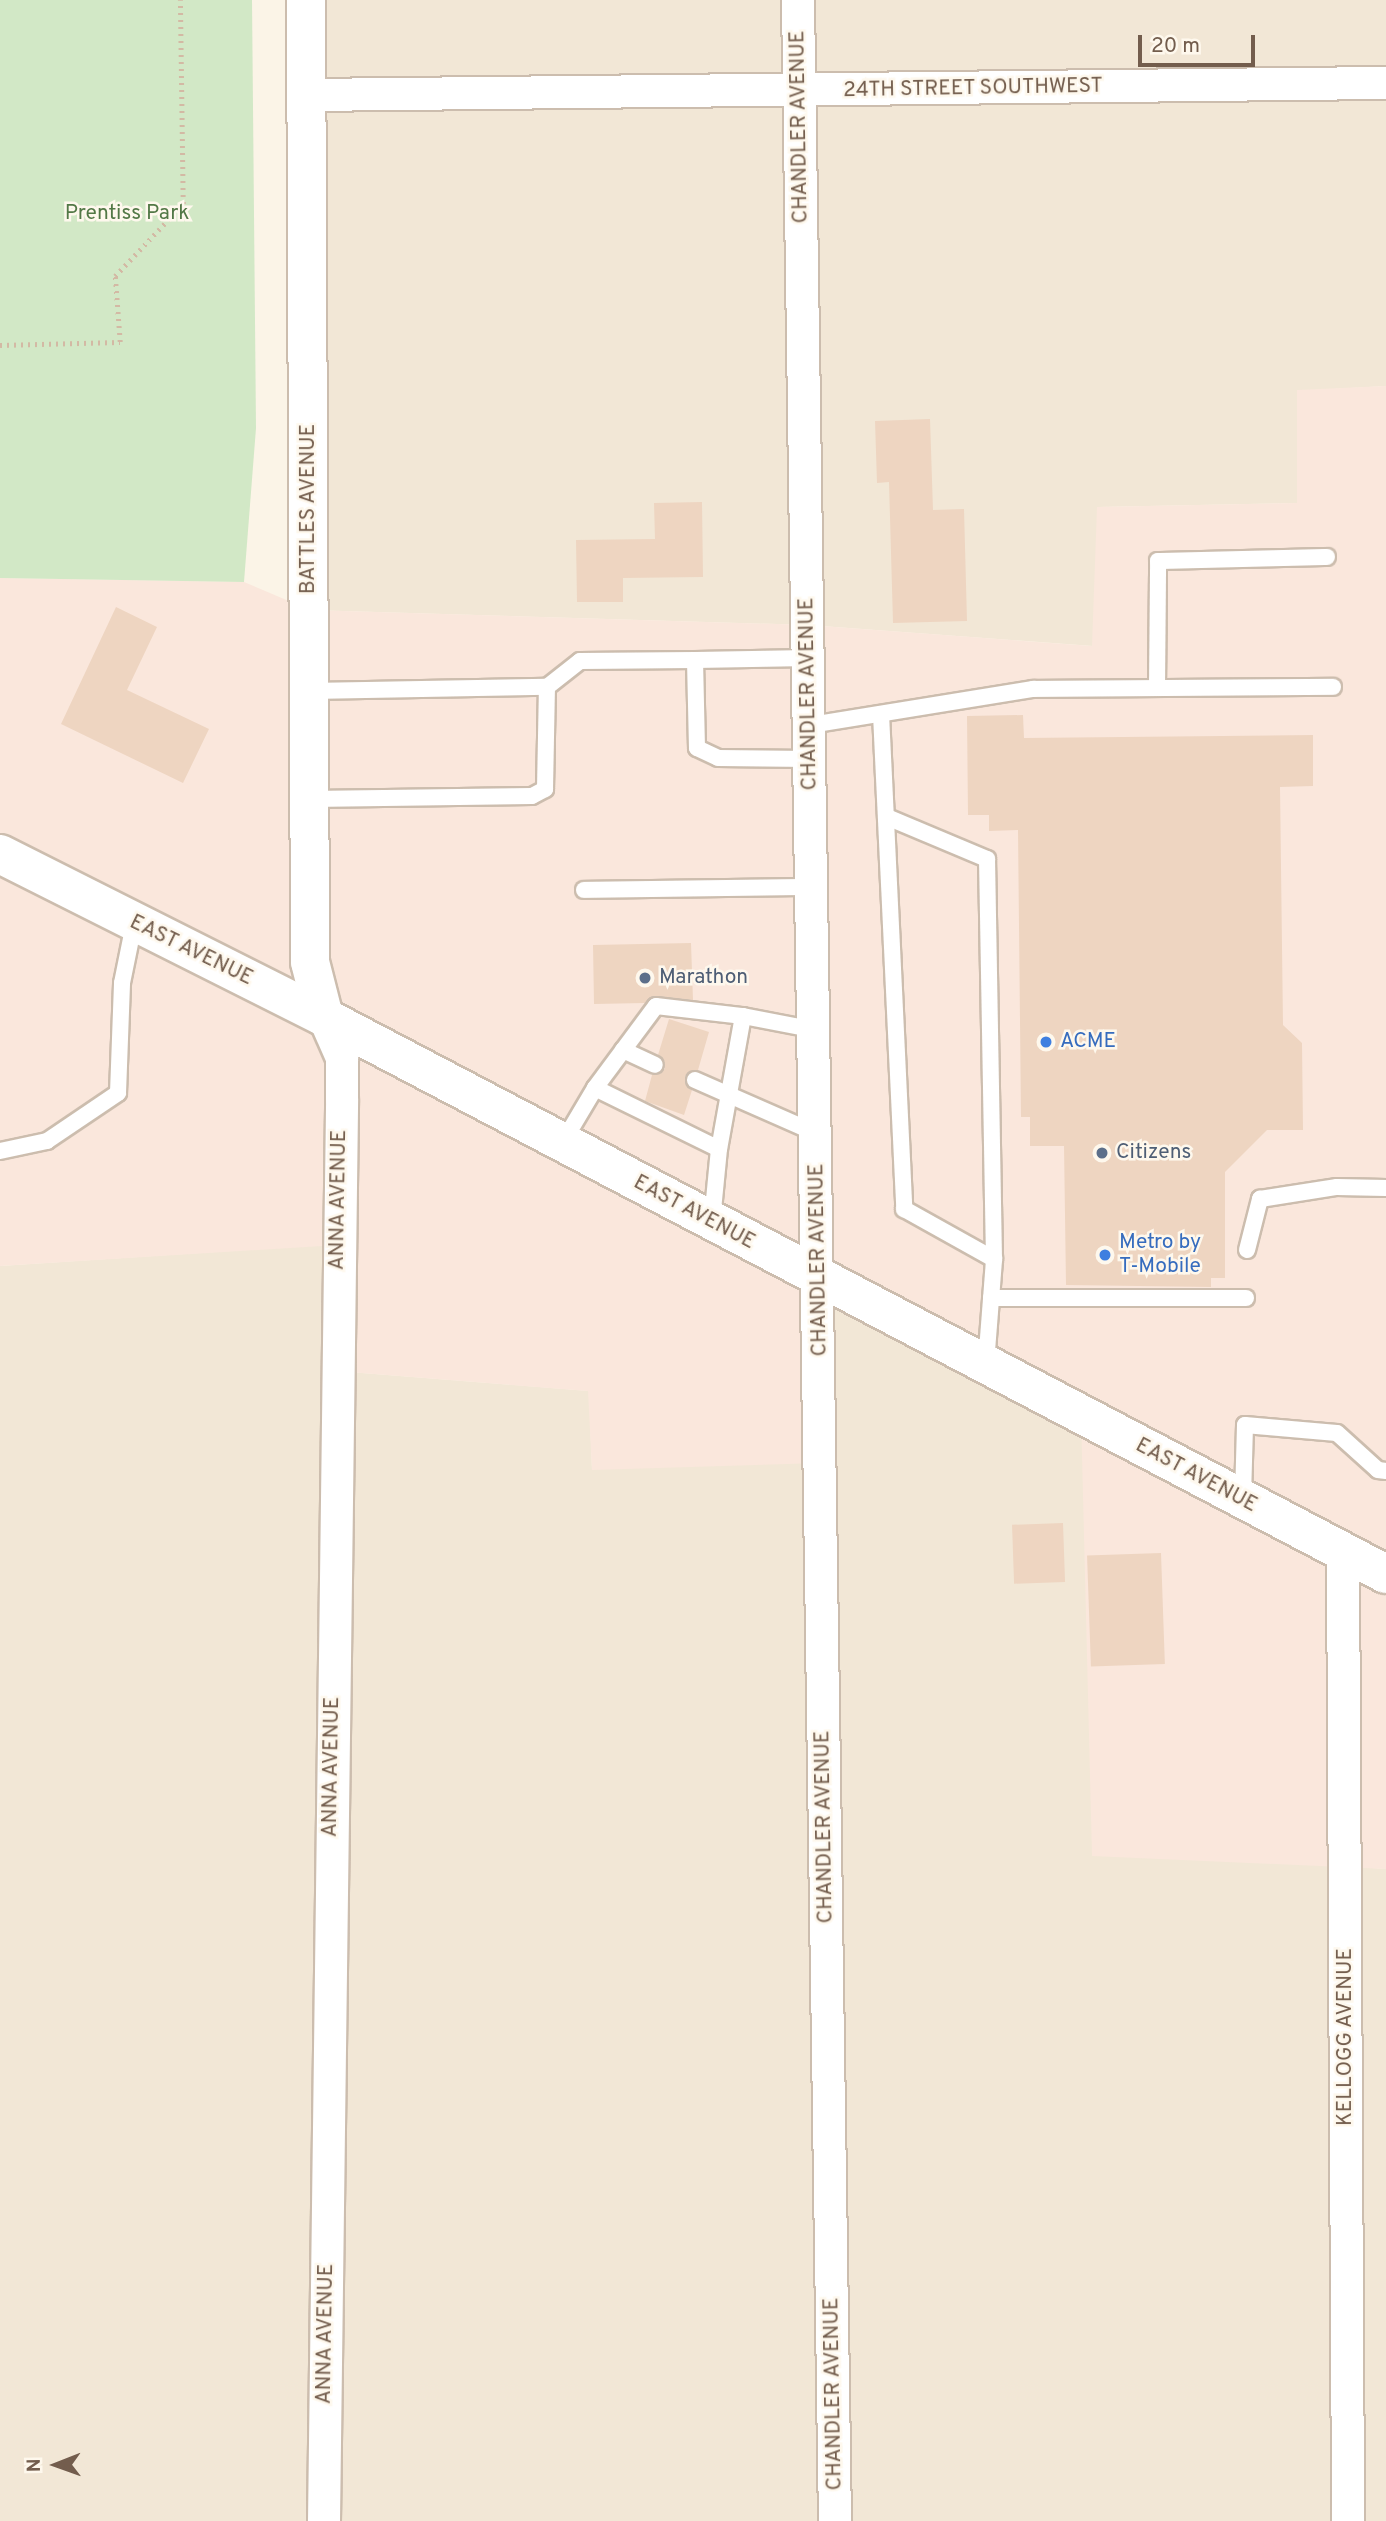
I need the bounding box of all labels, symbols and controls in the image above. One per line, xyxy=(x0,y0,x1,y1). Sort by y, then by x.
scale bar xyxy=(1141,21,1258,65)
street label: CHANDLER AVENUE xyxy=(786,30,814,224)
text: 20 m xyxy=(1151,33,1200,60)
street label: 24TH STREET SOUTHWEST xyxy=(842,74,1104,104)
park label: Prentiss Park xyxy=(65,201,189,227)
street label: BATTLES AVENUE xyxy=(296,423,322,595)
street label: CHANDLER AVENUE xyxy=(795,597,823,791)
street label: EAST AVENUE xyxy=(124,910,258,992)
place label: Marathon xyxy=(659,965,748,991)
marker: Marathon xyxy=(637,970,653,986)
place label: ACME xyxy=(1060,1029,1116,1055)
marker: ACME xyxy=(1038,1034,1054,1050)
street label: ANNA AVENUE xyxy=(325,1129,353,1271)
place label: Citizens xyxy=(1116,1140,1191,1166)
marker: Citizens xyxy=(1094,1145,1110,1161)
street label: CHANDLER AVENUE xyxy=(805,1163,833,1357)
street label: EAST AVENUE xyxy=(628,1170,760,1256)
place label: Metro by T-Mobile xyxy=(1119,1230,1201,1280)
marker: Metro by T-Mobile xyxy=(1097,1247,1113,1263)
street label: EAST AVENUE xyxy=(1130,1433,1262,1519)
street label: ANNA AVENUE xyxy=(318,1696,346,1838)
street label: CHANDLER AVENUE xyxy=(811,1730,839,1924)
street label: KELLOGG AVENUE xyxy=(1333,1948,1359,2126)
street label: ANNA AVENUE xyxy=(312,2263,340,2405)
street label: CHANDLER AVENUE xyxy=(820,2297,848,2491)
north arrow xyxy=(21,2430,91,2500)
text: N xyxy=(23,2458,47,2472)

